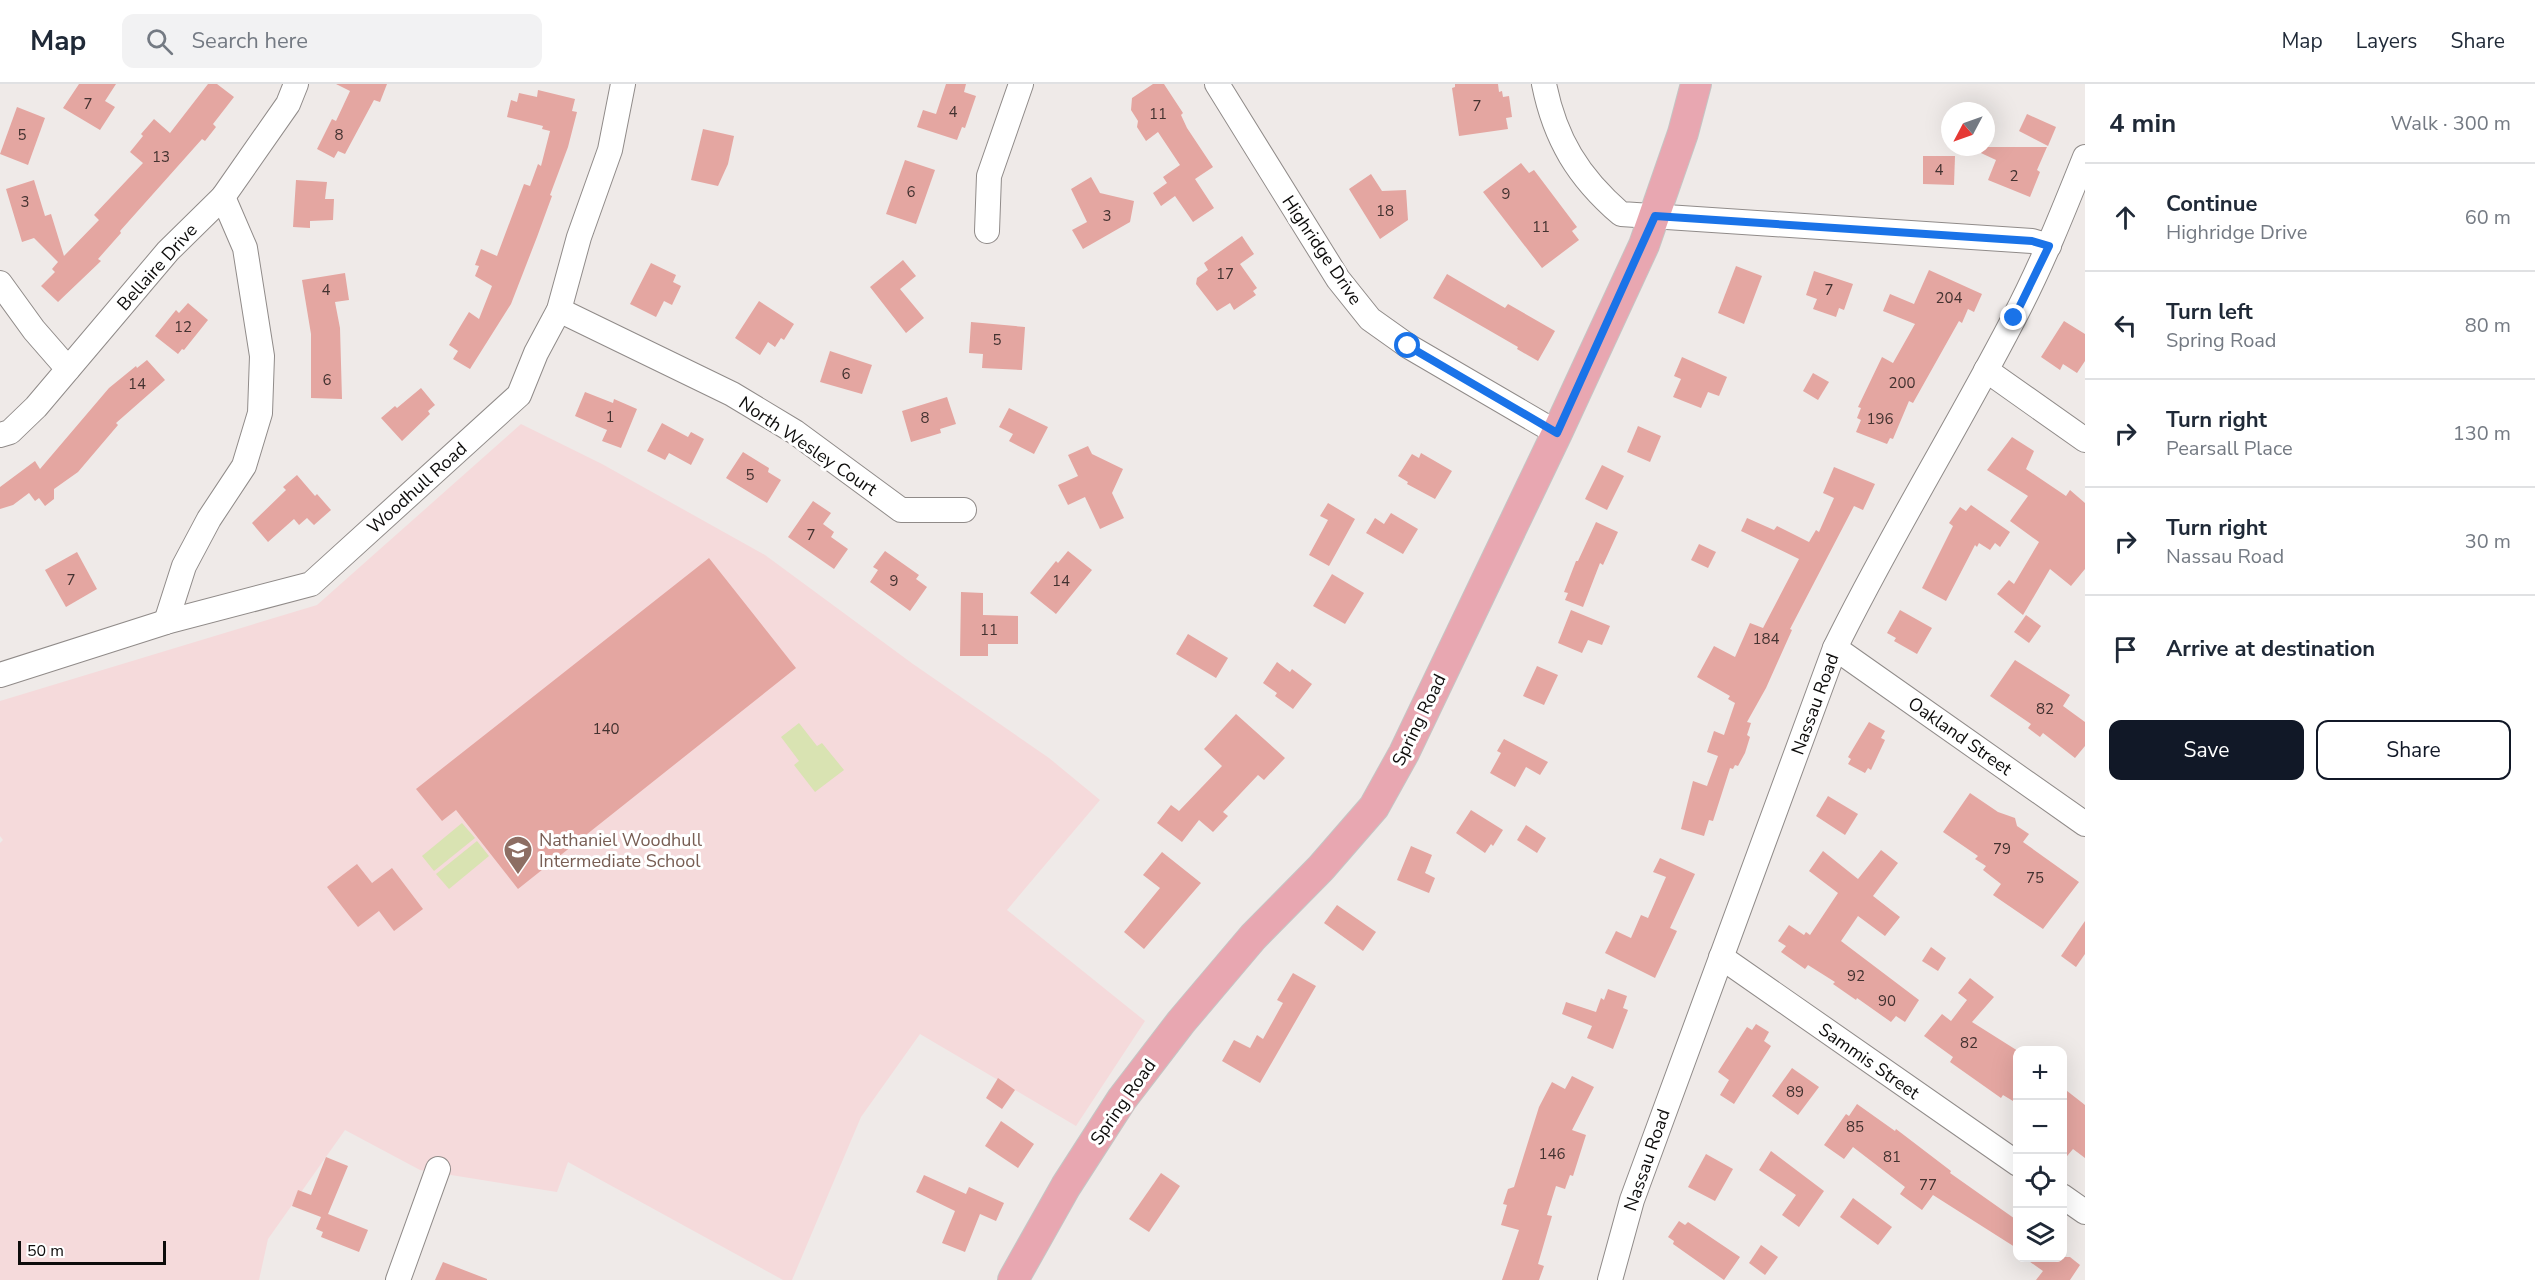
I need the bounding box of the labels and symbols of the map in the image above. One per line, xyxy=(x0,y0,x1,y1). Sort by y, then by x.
house number: 7 xyxy=(83,94,93,114)
house number: 7 xyxy=(1472,96,1482,116)
house number: 4 xyxy=(948,102,958,122)
north arrow xyxy=(1941,102,1995,156)
house number: 11 xyxy=(1149,104,1167,124)
house number: 5 xyxy=(17,125,27,145)
house number: 8 xyxy=(334,125,344,145)
house number: 13 xyxy=(152,147,170,167)
house number: 4 xyxy=(1934,160,1944,180)
house number: 2 xyxy=(2009,166,2019,186)
house number: 6 xyxy=(906,182,916,202)
house number: 9 xyxy=(1501,184,1511,204)
street label: Highridge Drive xyxy=(1276,191,1368,309)
house number: 3 xyxy=(20,192,30,212)
house number: 18 xyxy=(1376,201,1394,221)
house number: 3 xyxy=(1102,206,1112,226)
house number: 11 xyxy=(1532,217,1550,237)
street label: Bellaire Drive xyxy=(111,218,203,316)
house number: 17 xyxy=(1216,264,1234,284)
house number: 4 xyxy=(321,280,331,300)
house number: 7 xyxy=(1824,280,1834,300)
house number: 204 xyxy=(1935,288,1963,308)
route end xyxy=(2000,304,2026,330)
house number: 12 xyxy=(174,317,192,337)
house number: 5 xyxy=(992,330,1002,350)
route start xyxy=(1394,332,1420,358)
house number: 6 xyxy=(841,364,851,384)
house number: 6 xyxy=(322,370,332,390)
house number: 200 xyxy=(1888,373,1916,393)
house number: 14 xyxy=(128,374,146,394)
street label: North Wesley Court xyxy=(734,391,882,502)
house number: 1 xyxy=(605,407,615,427)
house number: 8 xyxy=(920,408,930,428)
house number: 196 xyxy=(1866,409,1894,429)
street label: Woodhull Road xyxy=(362,437,472,539)
house number: 5 xyxy=(745,465,755,485)
house number: 7 xyxy=(806,525,816,545)
house number: 7 xyxy=(66,570,76,590)
house number: 9 xyxy=(889,571,899,591)
house number: 14 xyxy=(1052,571,1070,591)
house number: 11 xyxy=(980,620,998,640)
house number: 184 xyxy=(1752,629,1780,649)
street label: Nassau Road xyxy=(1786,650,1844,758)
street label: Spring Road xyxy=(1386,670,1452,770)
street label: Oakland Street xyxy=(1903,691,2017,781)
house number: 82 xyxy=(2036,699,2054,719)
house number: 140 xyxy=(592,719,620,739)
place label: Nathaniel Woodhull Intermediate School xyxy=(539,828,703,873)
school or university icon: Nathaniel Woodhull Intermediate School xyxy=(502,834,534,876)
house number: 79 xyxy=(1993,839,2011,859)
house number: 75 xyxy=(2026,868,2044,888)
house number: 92 xyxy=(1847,966,1865,986)
house number: 90 xyxy=(1878,991,1896,1011)
street label: Sammis Street xyxy=(1814,1017,1925,1105)
house number: 82 xyxy=(1960,1033,1978,1053)
street label: Spring Road xyxy=(1085,1054,1161,1150)
house number: 89 xyxy=(1786,1082,1804,1102)
street label: Nassau Road xyxy=(1618,1106,1676,1214)
house number: 85 xyxy=(1846,1117,1864,1137)
house number: 146 xyxy=(1538,1144,1566,1164)
house number: 81 xyxy=(1883,1147,1901,1167)
house number: 77 xyxy=(1919,1175,1937,1195)
scale bar xyxy=(18,1238,166,1266)

